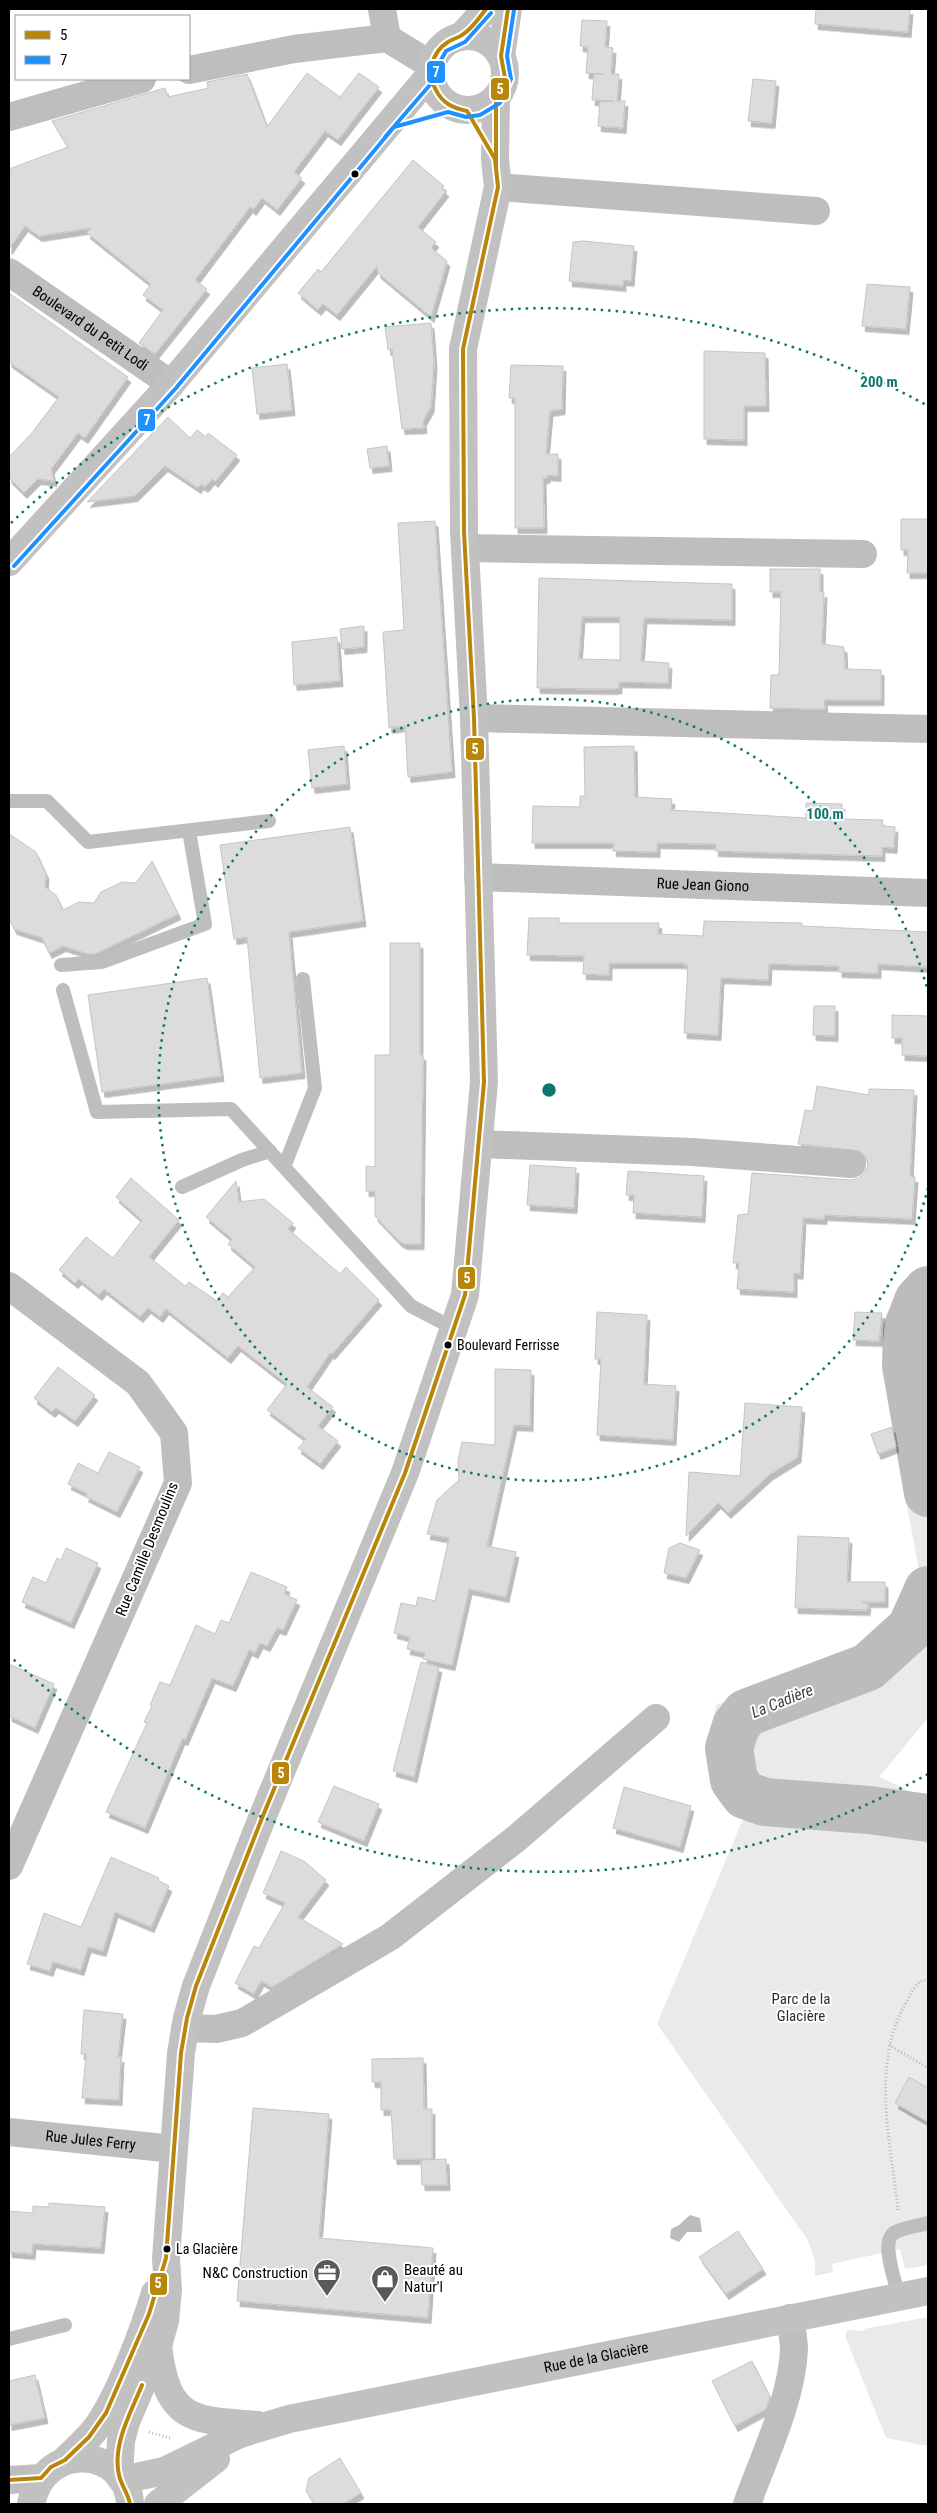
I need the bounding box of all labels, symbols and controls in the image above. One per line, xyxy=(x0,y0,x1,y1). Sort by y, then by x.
legend xyxy=(15,15,190,80)
text: 5 xyxy=(60,26,67,44)
text: 7 xyxy=(60,51,67,69)
line badge: 7 xyxy=(426,60,446,84)
text: 7 xyxy=(432,64,440,80)
line badge: 5 xyxy=(490,77,510,101)
text: 5 xyxy=(496,81,504,97)
unlabelled marker xyxy=(350,169,360,179)
street label: Boulevard du Petit Lodi xyxy=(29,282,152,375)
text: 200 m xyxy=(860,373,898,391)
line badge: 7 xyxy=(137,408,156,432)
text: 7 xyxy=(143,412,151,428)
line badge: 5 xyxy=(465,737,485,761)
text: 5 xyxy=(471,741,479,757)
text: 100 m xyxy=(806,805,844,823)
street label: Rue Jean Giono xyxy=(656,874,749,896)
centre of rings xyxy=(540,1081,558,1099)
line badge: 5 xyxy=(457,1266,476,1290)
text: 5 xyxy=(463,1270,471,1286)
place label: Boulevard Ferrisse xyxy=(457,1337,560,1353)
marker: Boulevard Ferrisse xyxy=(443,1340,453,1350)
street label: Rue Camille Desmoulins xyxy=(112,1479,182,1619)
water label: La Cadière xyxy=(748,1680,816,1722)
line badge: 5 xyxy=(271,1761,290,1785)
text: 5 xyxy=(277,1765,285,1781)
park label: Parc de la Glacière xyxy=(772,1990,830,2025)
street label: Rue Jules Ferry xyxy=(45,2127,137,2154)
place label: La Glacière xyxy=(176,2241,238,2257)
marker: La Glacière xyxy=(162,2244,172,2254)
office icon: N&C Construction xyxy=(312,2258,342,2297)
place label: Beauté au Natur'l xyxy=(404,2261,463,2296)
place label: N&C Construction xyxy=(203,2264,308,2282)
shop icon: Beauté au Natur'l xyxy=(370,2264,400,2303)
line badge: 5 xyxy=(149,2272,168,2296)
text: 5 xyxy=(154,2275,162,2291)
street label: Rue de la Glacière xyxy=(542,2338,650,2377)

